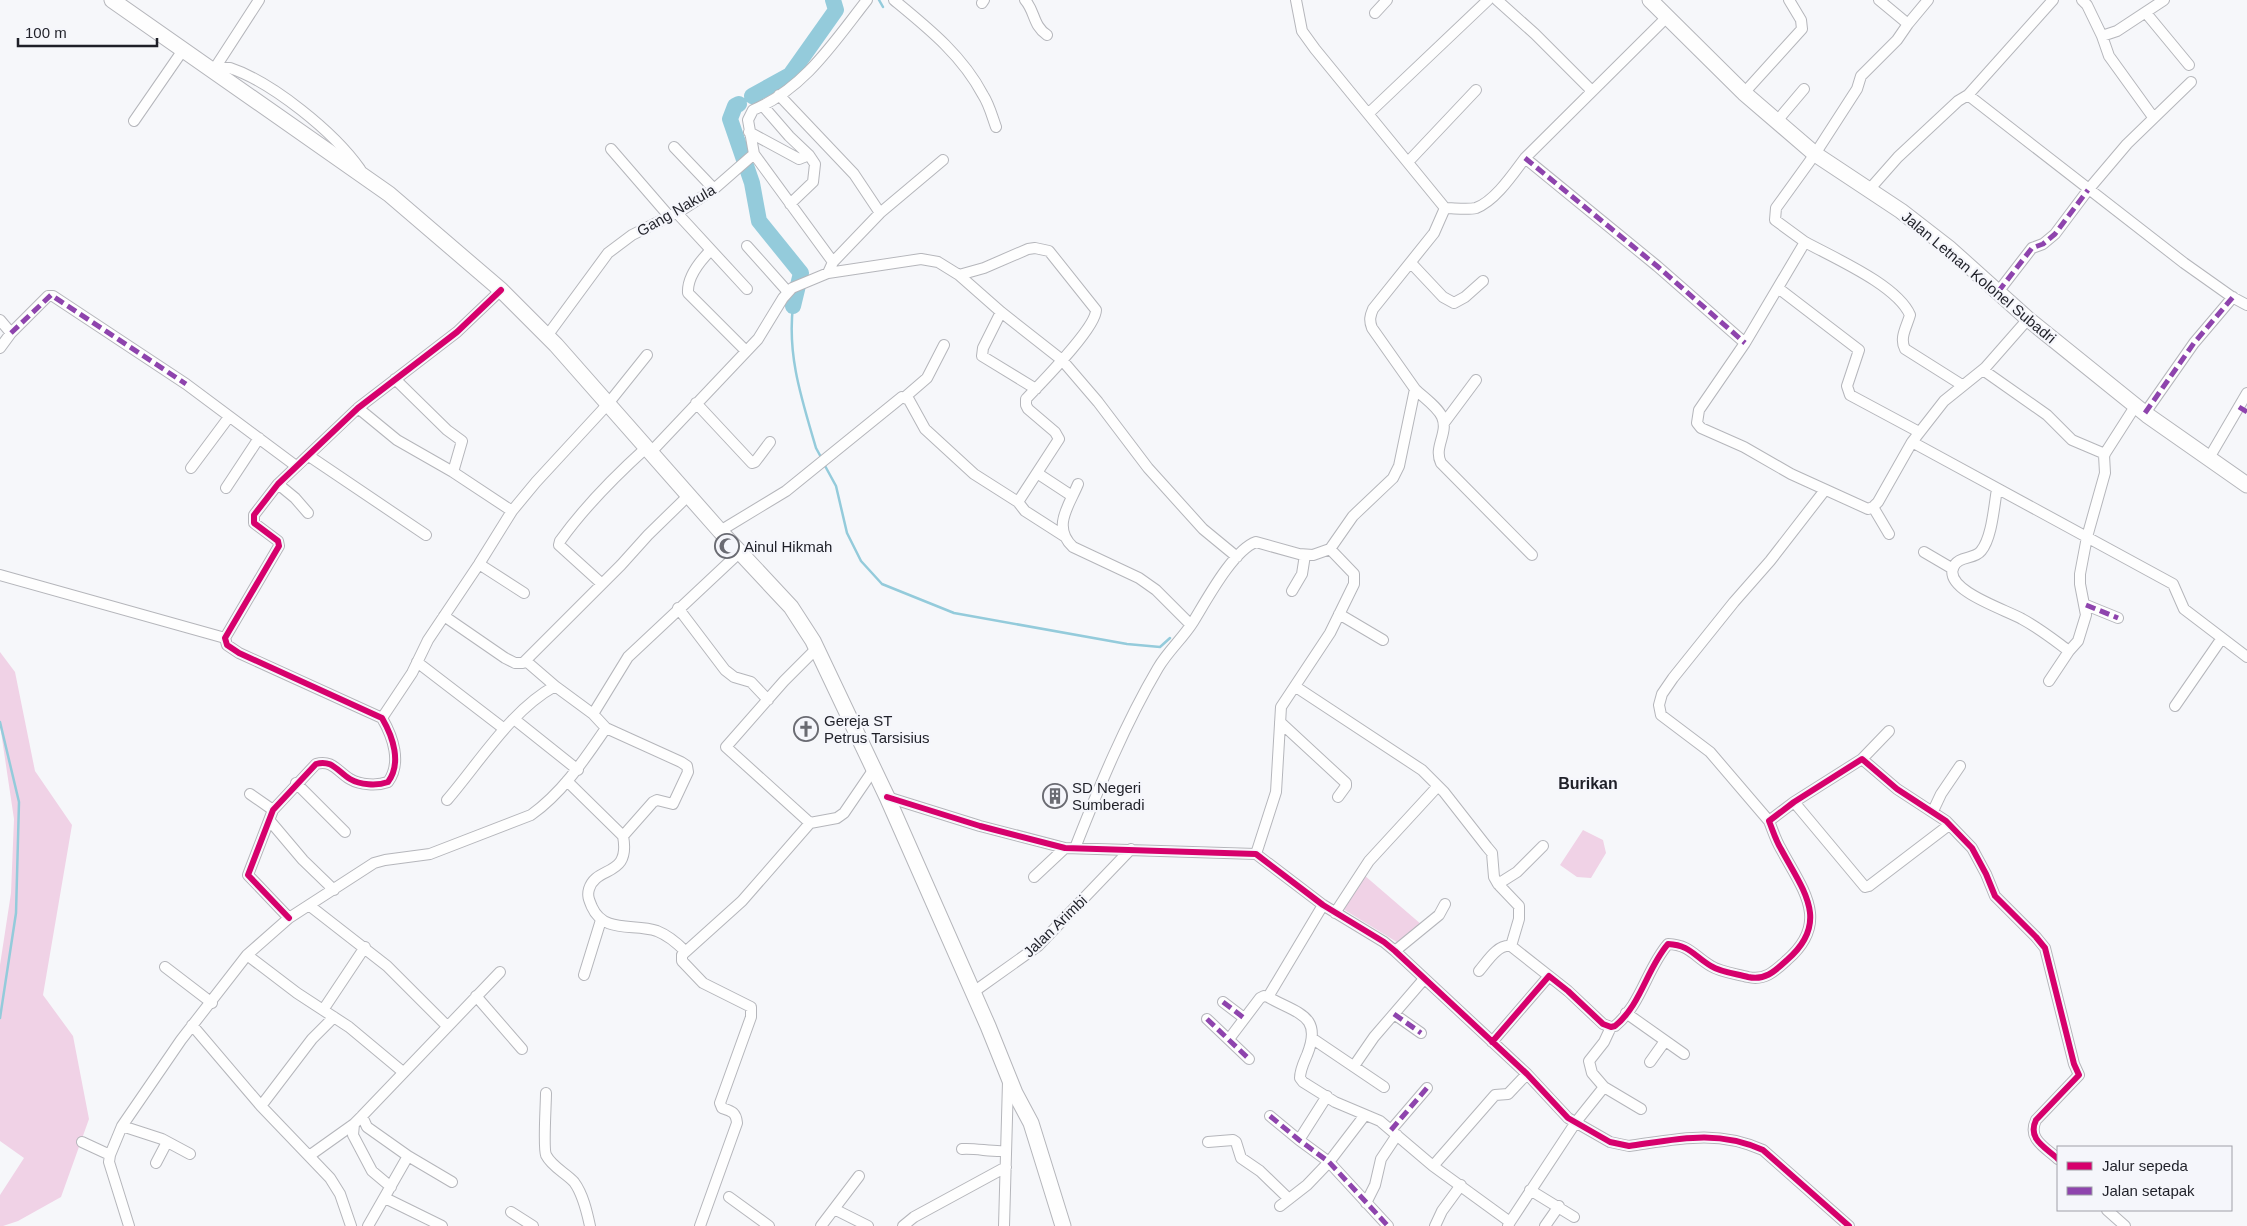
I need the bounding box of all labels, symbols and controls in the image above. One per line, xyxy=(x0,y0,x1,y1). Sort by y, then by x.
scale bar xyxy=(18,15,156,47)
text: 100 m xyxy=(25,24,67,41)
street label: Gang Nakula xyxy=(634,180,719,239)
street label: Jalan Letnan Kolonel Subadri xyxy=(1898,208,2060,346)
mosque icon: Ainul Hikmah xyxy=(714,533,740,559)
place label: Ainul Hikmah xyxy=(744,538,832,555)
place label: Gereja ST Petrus Tarsisius xyxy=(824,712,930,746)
church icon: Gereja ST Petrus Tarsisius xyxy=(793,716,819,742)
district label: Burikan xyxy=(1558,775,1618,792)
place label: SD Negeri Sumberadi xyxy=(1072,779,1145,813)
building icon: SD Negeri Sumberadi xyxy=(1042,783,1068,809)
street label: Jalan Arimbi xyxy=(1020,892,1090,960)
legend xyxy=(2057,1146,2232,1211)
text: Jalur sepeda xyxy=(2102,1157,2189,1174)
text: Jalan setapak xyxy=(2102,1182,2195,1199)

